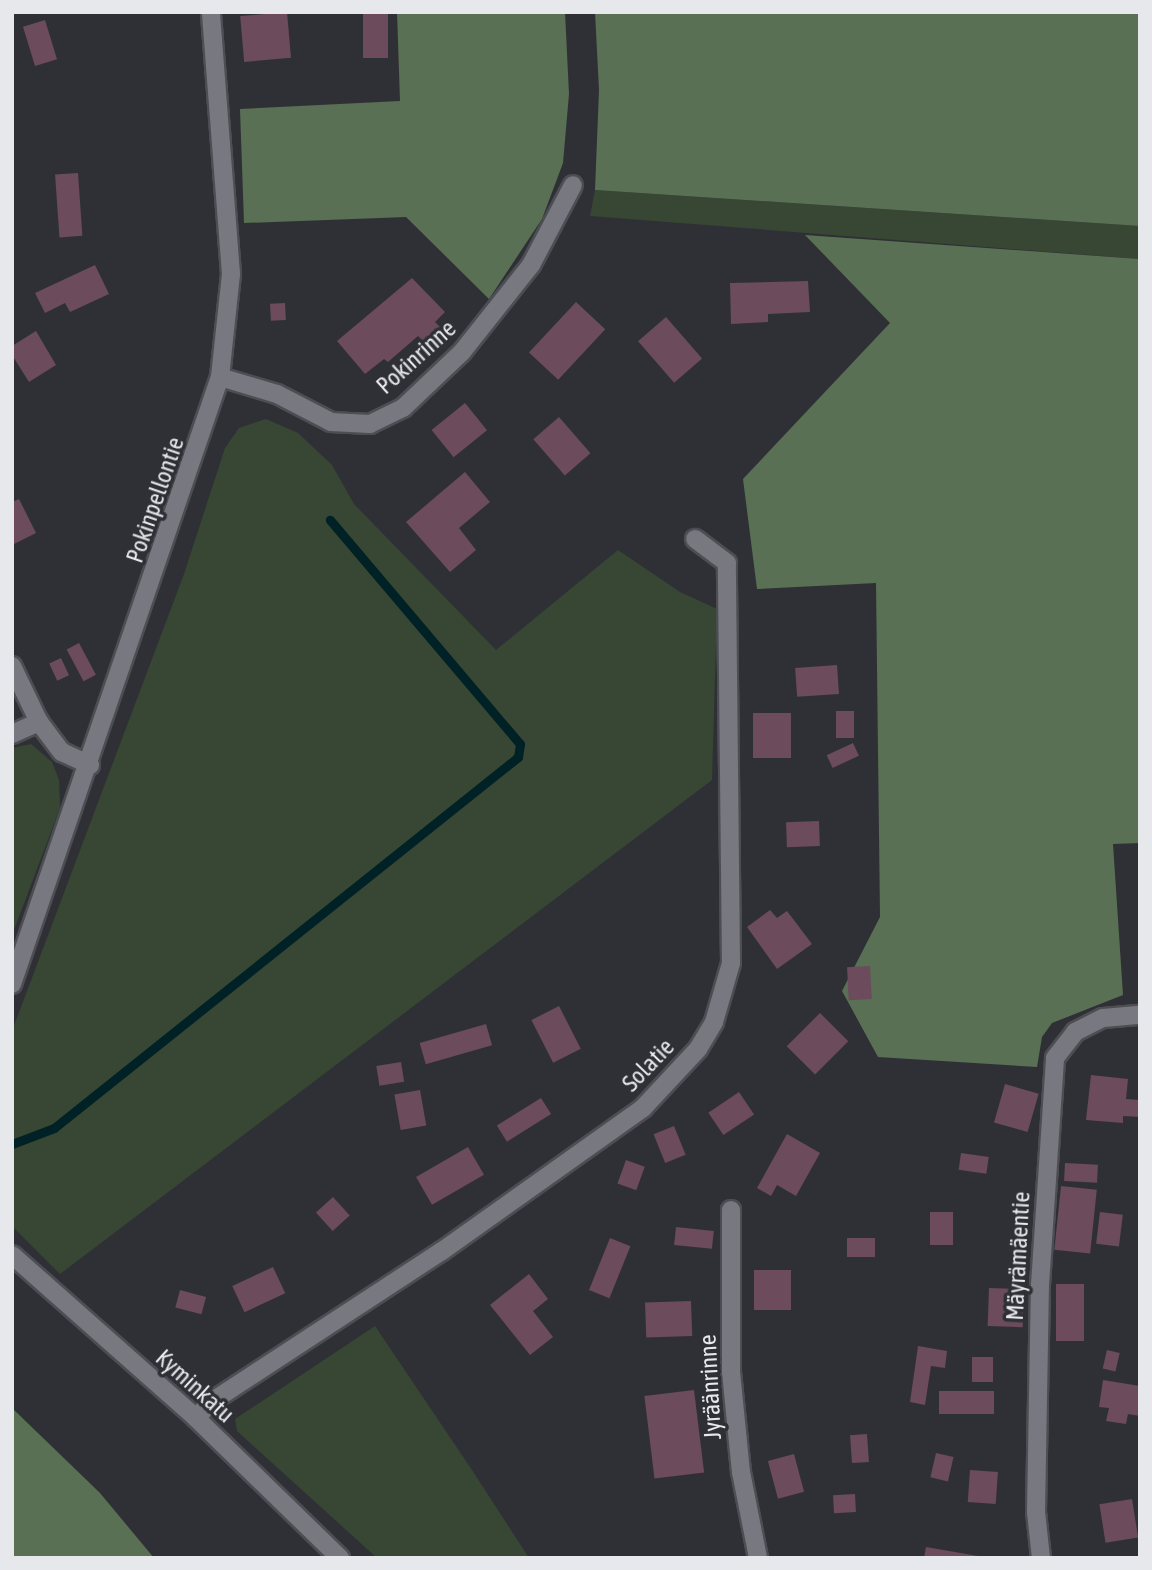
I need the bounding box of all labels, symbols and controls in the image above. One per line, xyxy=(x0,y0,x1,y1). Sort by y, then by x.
street label: Pokinrinne xyxy=(370,314,462,400)
street label: Pokinpellontie xyxy=(120,433,190,567)
street label: Solatie xyxy=(616,1033,680,1097)
street label: Mäyrämäentie xyxy=(1000,1191,1036,1321)
street label: Jyräänrinne xyxy=(693,1334,727,1440)
street label: Kyminkatu xyxy=(150,1343,240,1429)

